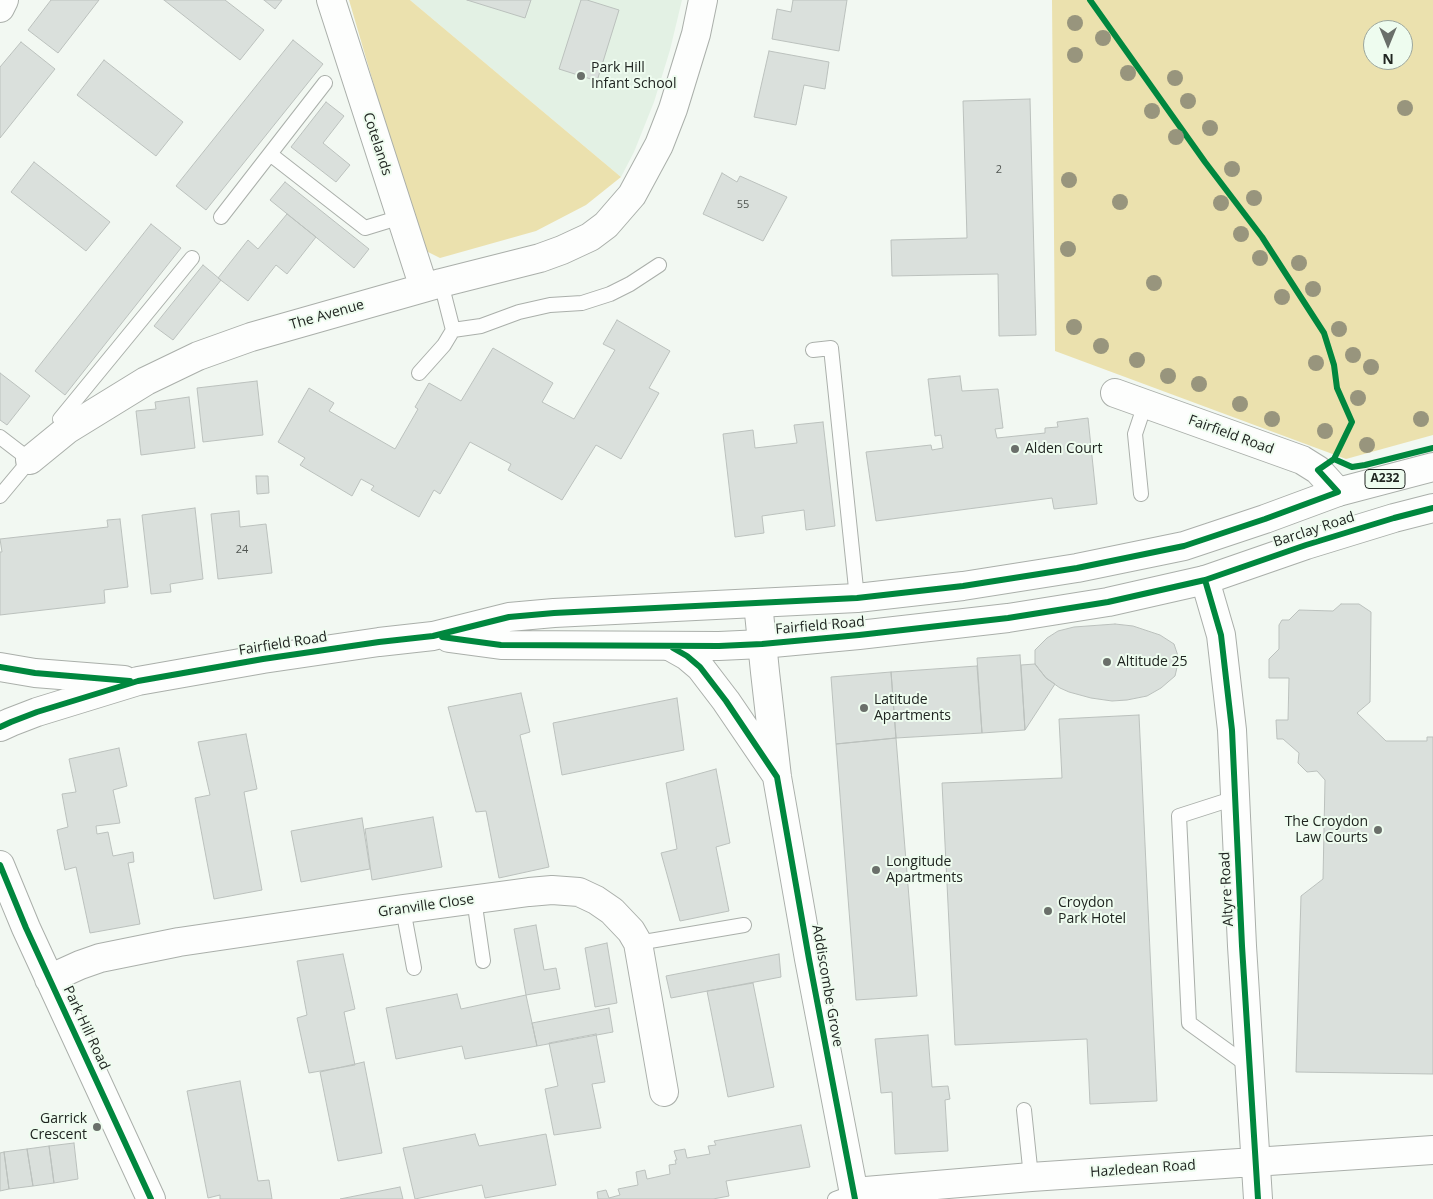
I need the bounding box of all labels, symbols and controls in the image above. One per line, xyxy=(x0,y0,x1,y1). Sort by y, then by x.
north arrow xyxy=(1363,20,1413,70)
text: N xyxy=(1382,50,1394,69)
place label: Park Hill Infant School xyxy=(591,60,677,92)
marker: Park Hill Infant School xyxy=(575,70,587,82)
street label: Cotelands xyxy=(359,110,395,178)
house number: 2 xyxy=(996,163,1002,177)
house number: 55 xyxy=(737,198,749,212)
street label: The Avenue xyxy=(288,296,366,334)
street label: Fairfield Road xyxy=(1186,412,1276,458)
place label: Alden Court xyxy=(1025,441,1103,457)
marker: Alden Court xyxy=(1009,443,1021,455)
road number: A232 xyxy=(1365,469,1405,488)
street label: Barclay Road xyxy=(1271,509,1357,551)
house number: 24 xyxy=(236,543,248,557)
street label: Fairfield Road xyxy=(775,614,865,638)
street label: Fairfield Road xyxy=(237,629,329,659)
place label: Altitude 25 xyxy=(1117,654,1188,670)
marker: Altitude 25 xyxy=(1101,656,1113,668)
place label: Latitude Apartments xyxy=(874,692,951,724)
marker: Latitude Apartments xyxy=(858,702,870,714)
place label: The Croydon Law Courts xyxy=(1285,814,1368,846)
marker: The Croydon Law Courts xyxy=(1372,824,1384,836)
street label: Altyre Road xyxy=(1217,851,1237,927)
place label: Longitude Apartments xyxy=(886,854,963,886)
marker: Longitude Apartments xyxy=(870,864,882,876)
street label: Granville Close xyxy=(377,891,475,921)
place label: Croydon Park Hotel xyxy=(1058,895,1126,928)
marker: Croydon Park Hotel xyxy=(1042,905,1054,917)
street label: Addiscombe Grove xyxy=(808,924,846,1048)
street label: Park Hill Road xyxy=(59,983,113,1073)
place label: Garrick Crescent xyxy=(30,1111,87,1144)
marker: Garrick Crescent xyxy=(91,1121,103,1133)
street label: Hazledean Road xyxy=(1090,1157,1196,1181)

